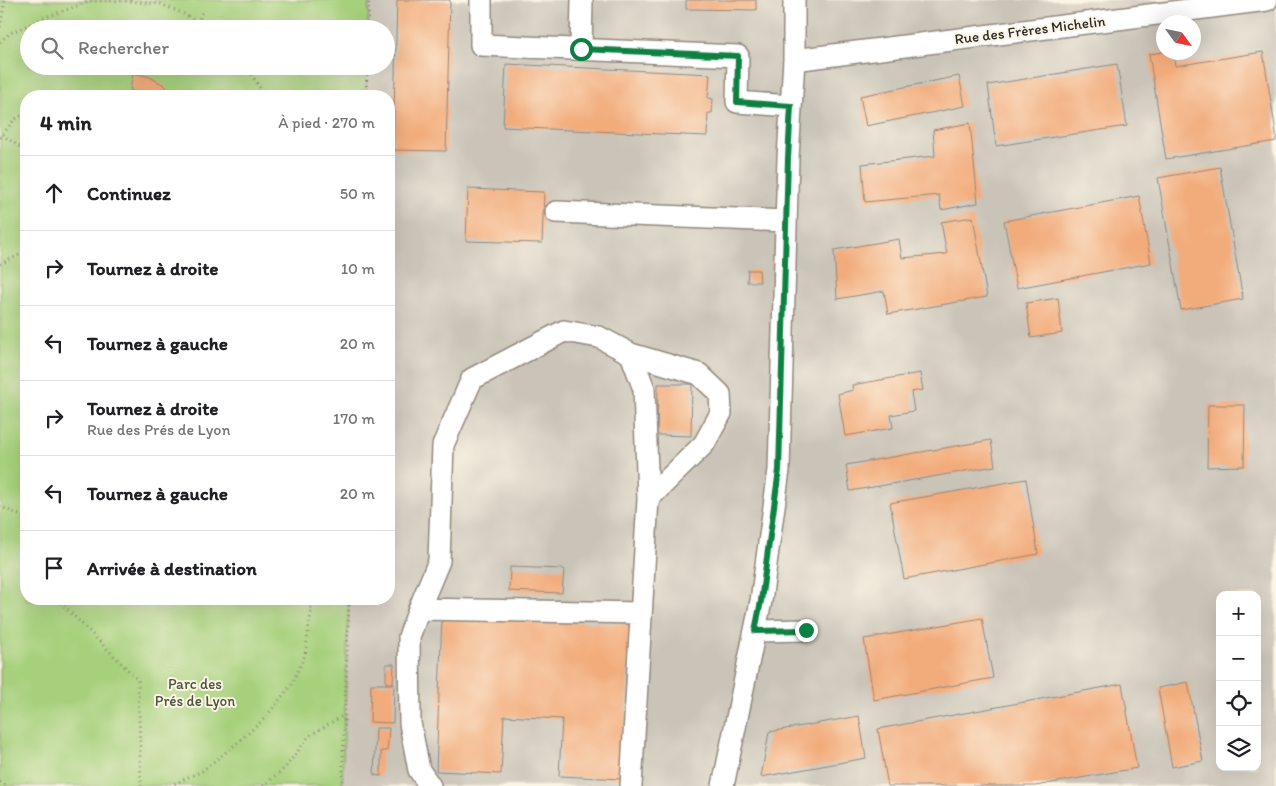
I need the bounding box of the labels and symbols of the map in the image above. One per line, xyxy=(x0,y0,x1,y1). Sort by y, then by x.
street label: Rue des Frères Michelin xyxy=(954,12,1107,48)
north arrow xyxy=(1156,15,1201,60)
route start xyxy=(570,38,593,61)
route end xyxy=(795,619,818,642)
park label: Parc des Prés de Lyon xyxy=(155,675,235,710)

